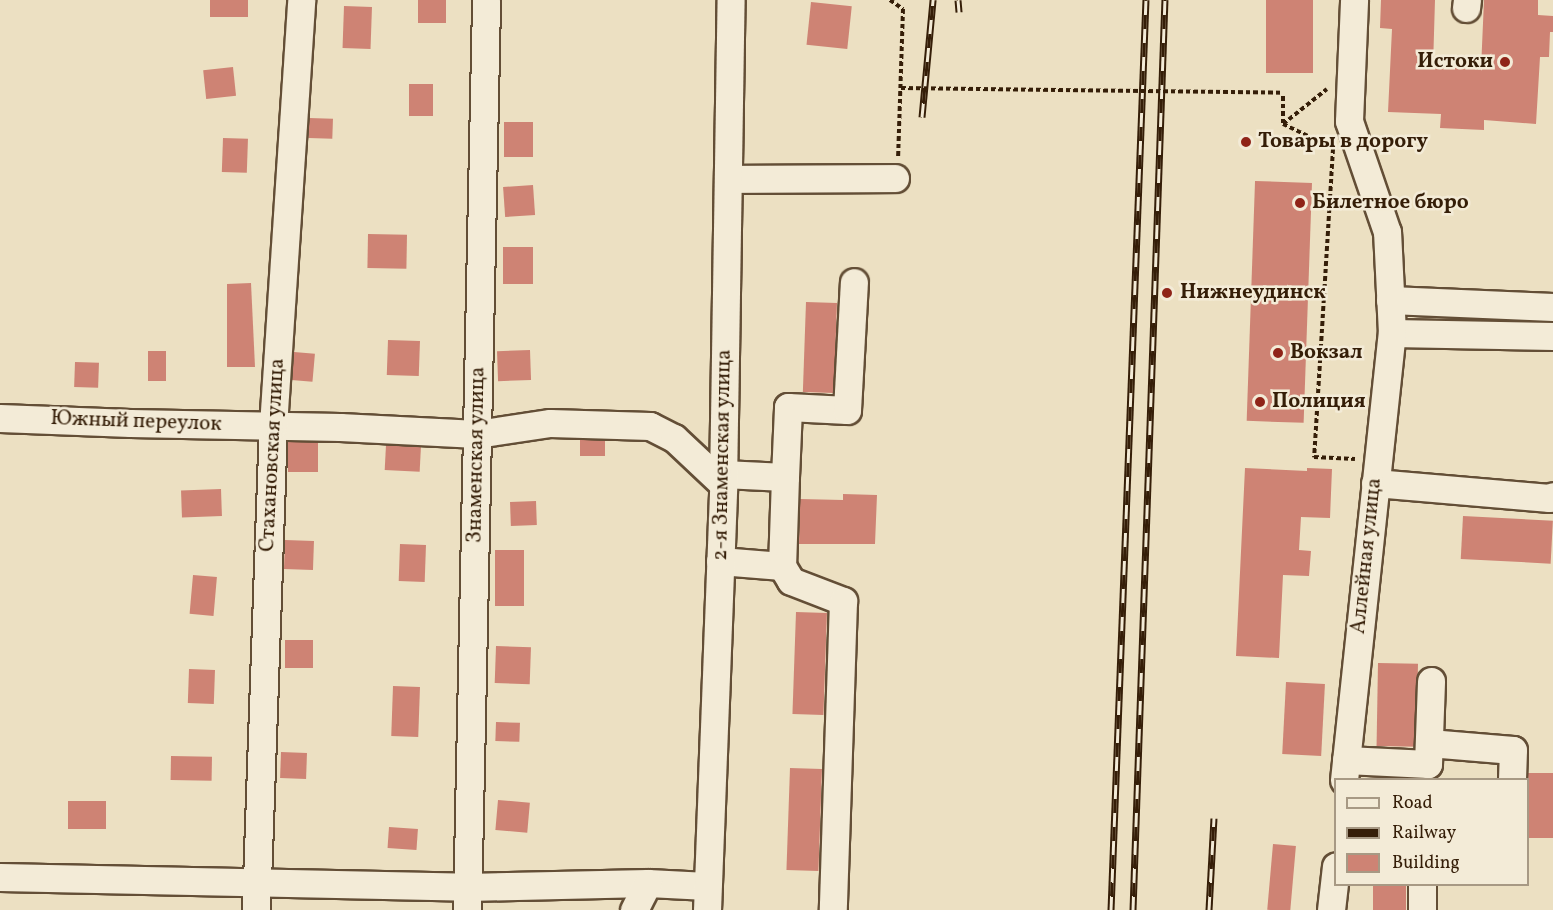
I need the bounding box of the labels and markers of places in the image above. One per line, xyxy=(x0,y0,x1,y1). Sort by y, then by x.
place label: Истоки xyxy=(1417,49,1493,75)
marker: Истоки xyxy=(1498,55,1512,69)
place label: Товары в дорогу xyxy=(1258,129,1428,155)
marker: Товары в дорогу xyxy=(1239,135,1253,149)
place label: Билетное бюро xyxy=(1312,190,1469,216)
marker: Билетное бюро xyxy=(1293,196,1307,210)
place label: Нижнеудинск xyxy=(1180,280,1326,306)
marker: Нижнеудинск xyxy=(1158,284,1176,302)
place label: Вокзал xyxy=(1290,340,1363,366)
marker: Вокзал xyxy=(1271,346,1285,360)
place label: Полиция xyxy=(1272,389,1366,415)
marker: Полиция xyxy=(1253,395,1267,409)

